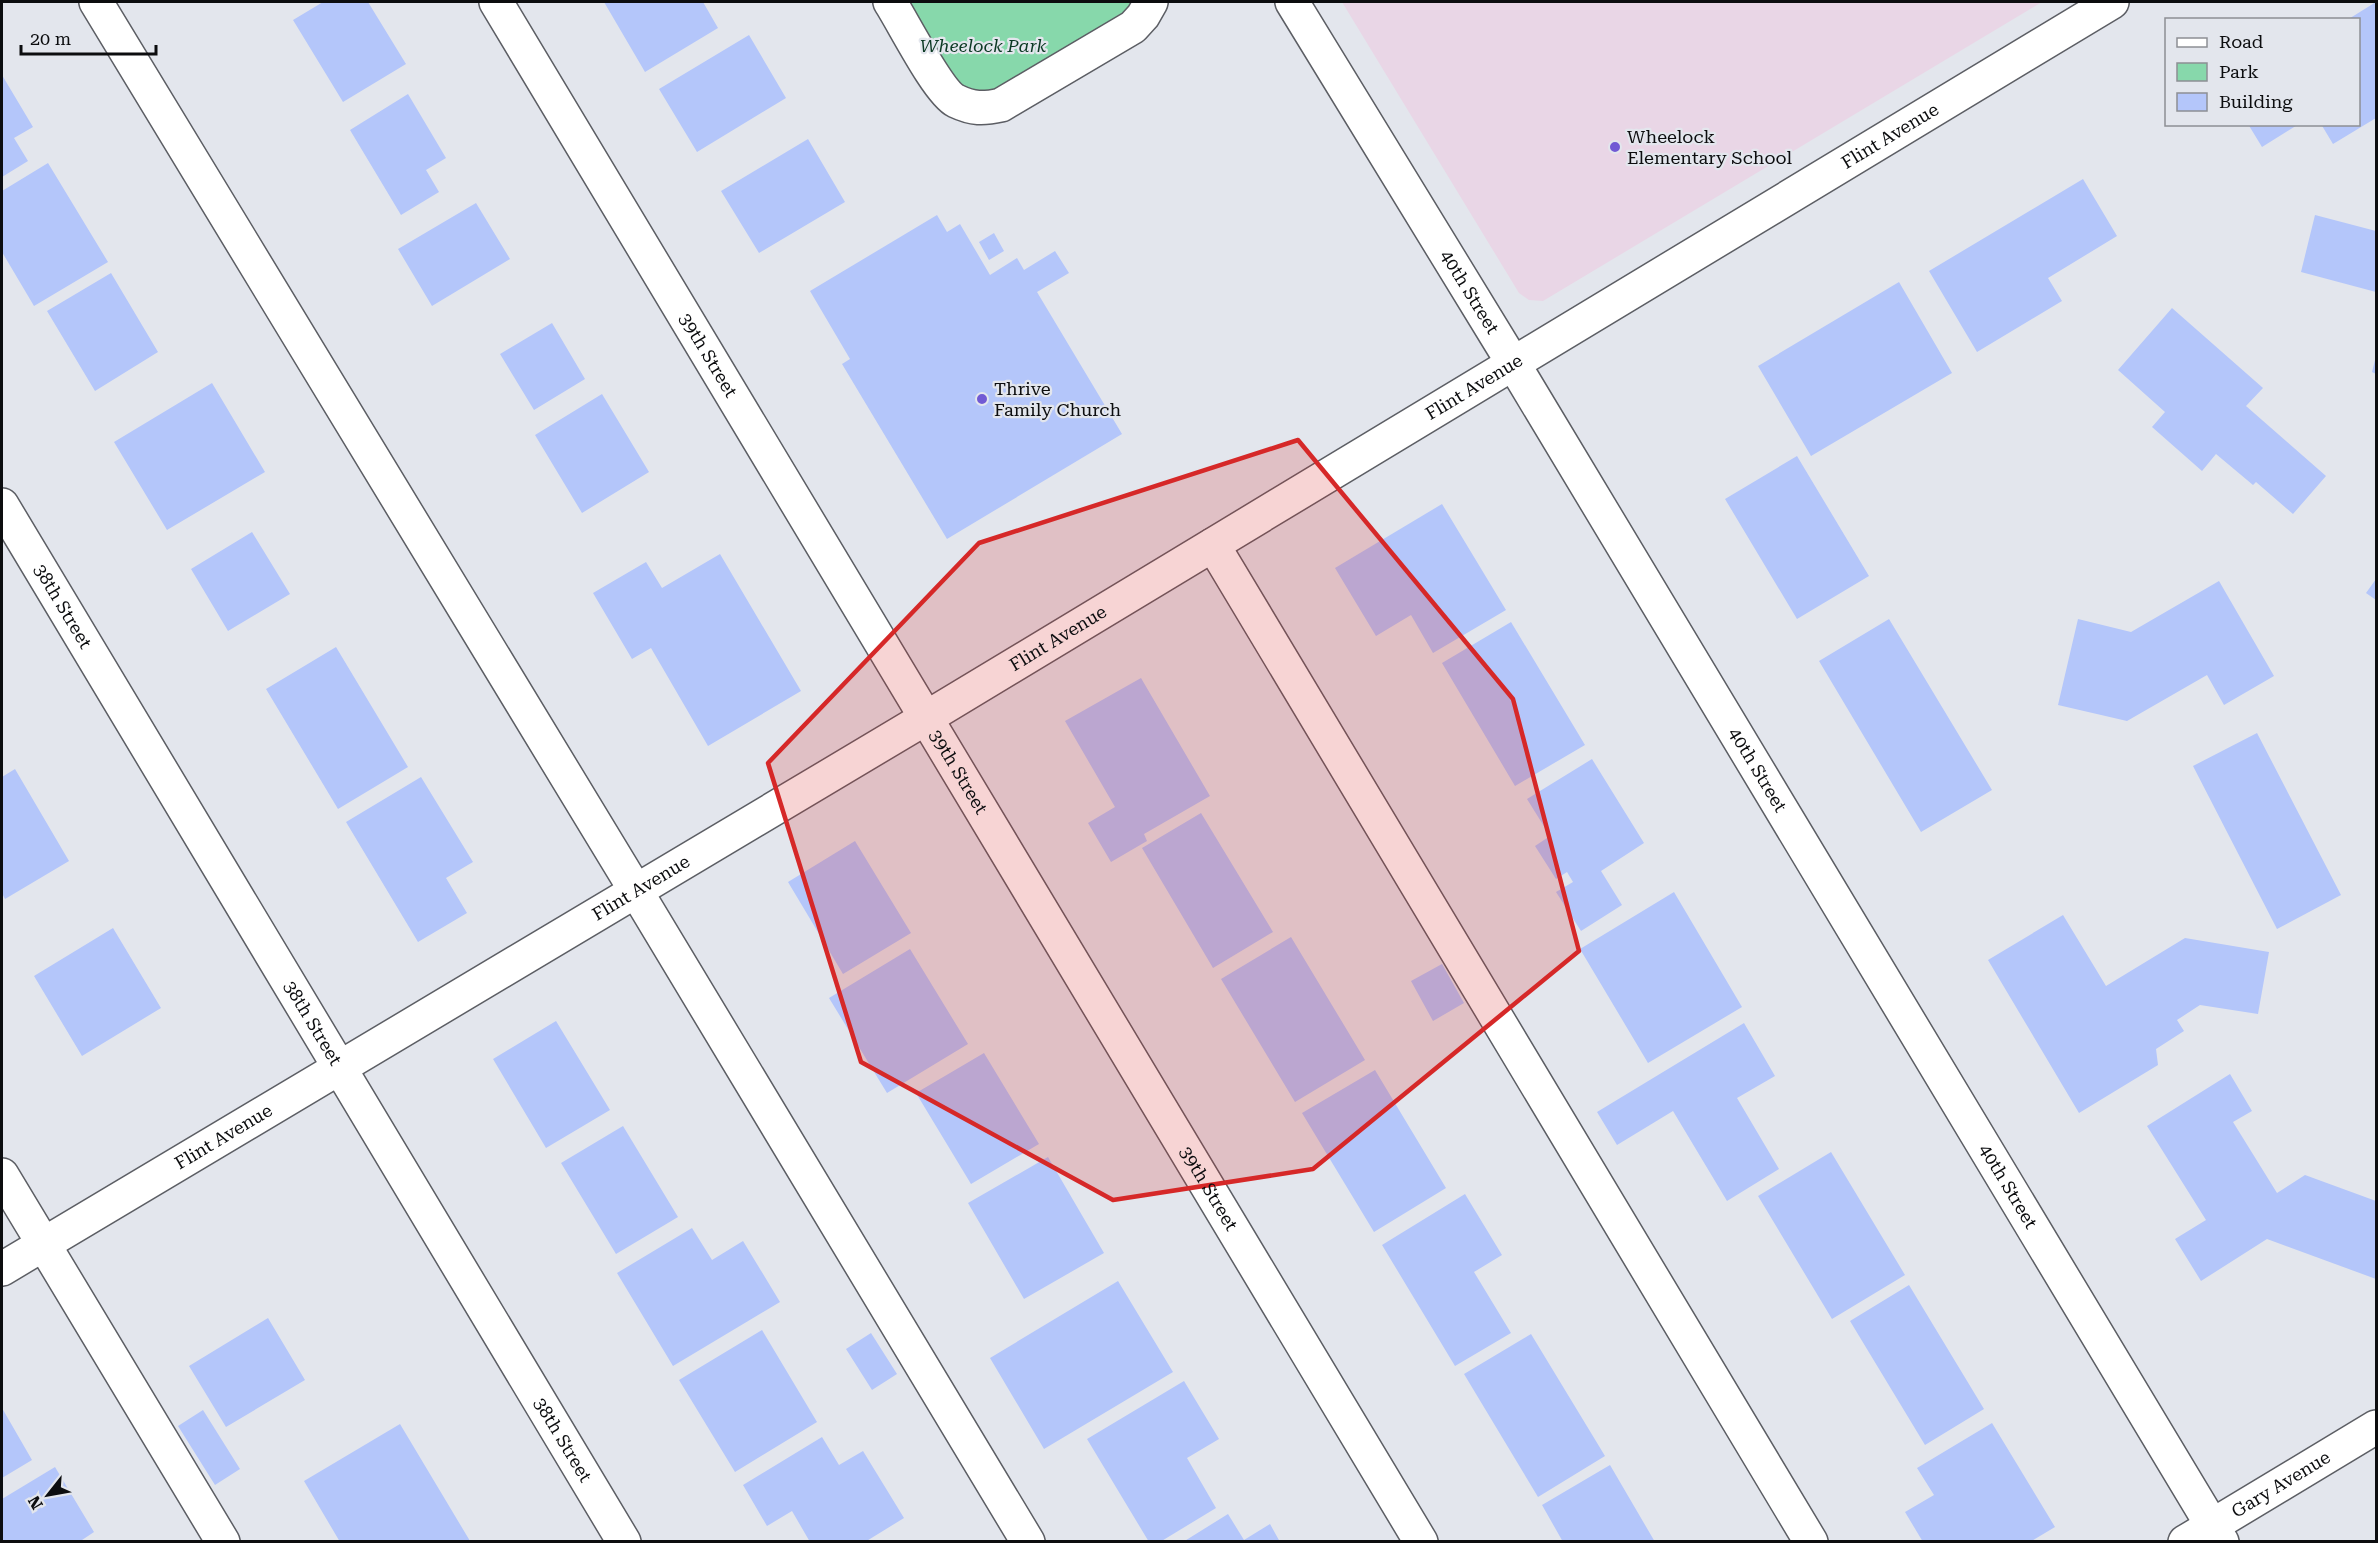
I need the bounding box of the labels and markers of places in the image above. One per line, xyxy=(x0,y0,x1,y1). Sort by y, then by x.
place label: Wheelock Elementary School xyxy=(1627,126,1792,168)
marker: Wheelock Elementary School xyxy=(1608,140,1622,154)
place label: Thrive Family Church xyxy=(994,378,1121,420)
marker: Thrive Family Church xyxy=(975,392,989,406)

